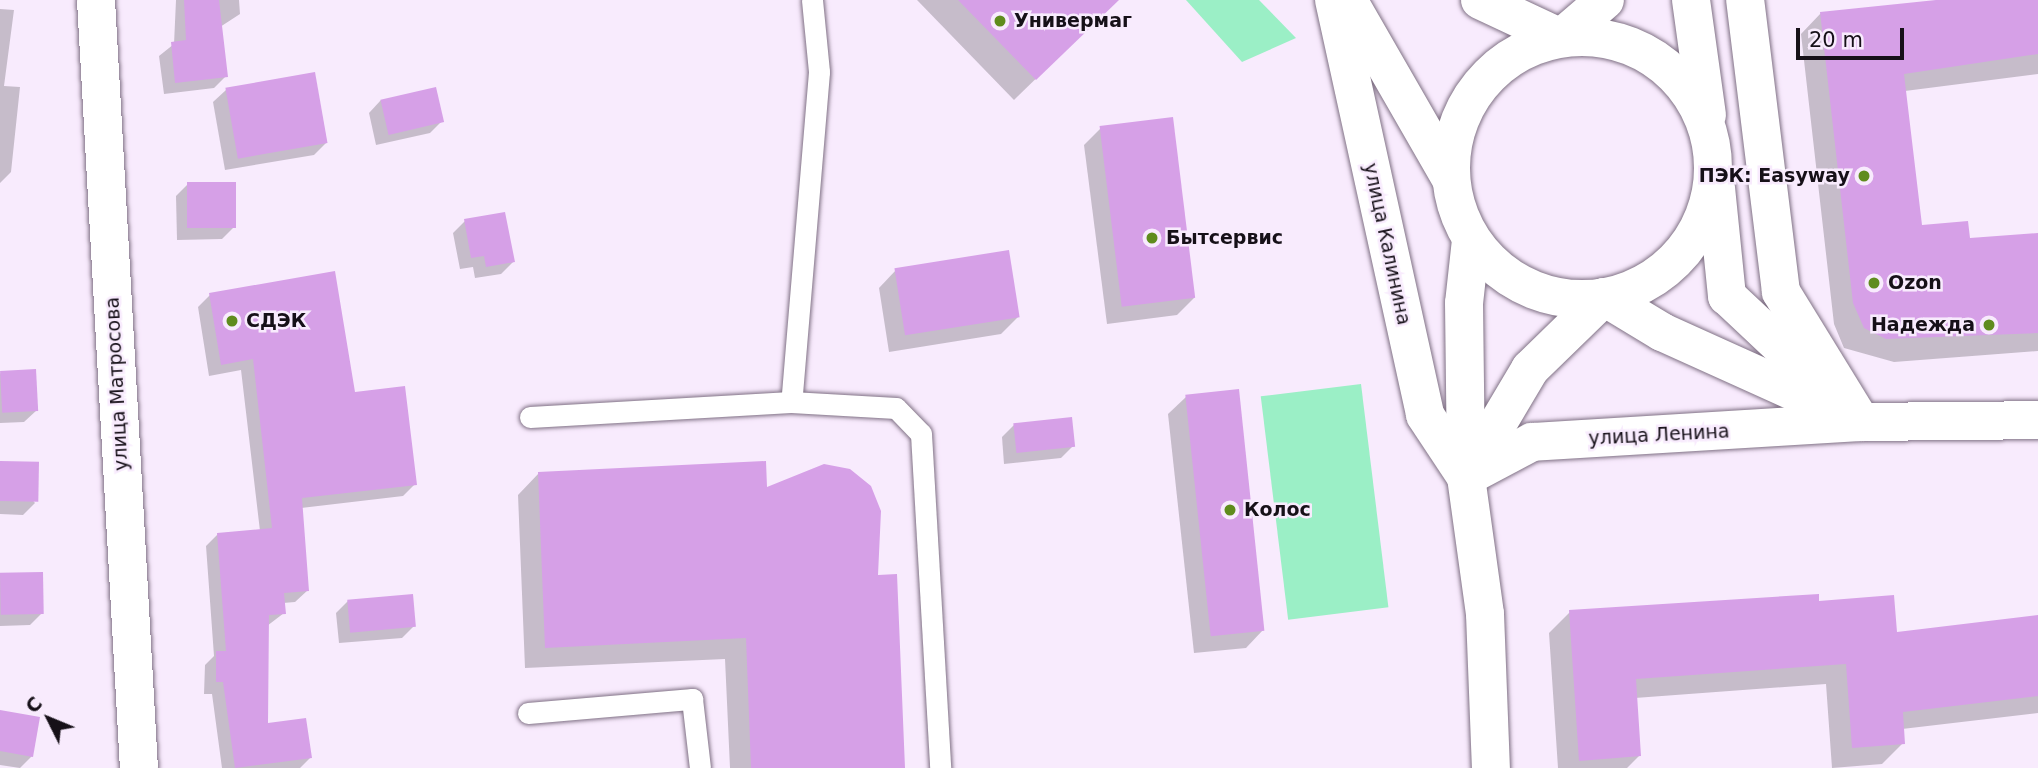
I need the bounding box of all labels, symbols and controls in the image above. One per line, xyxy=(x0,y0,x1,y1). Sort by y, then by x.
place label: Универмаг xyxy=(1014,10,1132,32)
marker: Универмаг xyxy=(992,13,1008,29)
scale bar xyxy=(1800,14,1909,58)
text: 20 m xyxy=(1809,28,1863,52)
street label: улица Калинина xyxy=(1359,161,1415,327)
place label: ПЭК: Easyway xyxy=(1699,165,1850,187)
marker: ПЭК: Easyway xyxy=(1856,168,1872,184)
place label: Бытсервис xyxy=(1166,227,1283,249)
marker: Бытсервис xyxy=(1144,230,1160,246)
place label: Ozon xyxy=(1888,272,1942,294)
marker: Ozon xyxy=(1866,275,1882,291)
street label: улица Матросова xyxy=(101,296,133,472)
place label: СДЭК xyxy=(246,310,306,332)
marker: СДЭК xyxy=(224,313,240,329)
place label: Надежда xyxy=(1871,314,1975,336)
marker: Надежда xyxy=(1981,317,1997,333)
street label: улица Ленина xyxy=(1588,420,1730,450)
place label: Колос xyxy=(1244,499,1311,521)
marker: Колос xyxy=(1222,502,1238,518)
north arrow xyxy=(14,684,84,754)
text: С xyxy=(21,692,46,717)

